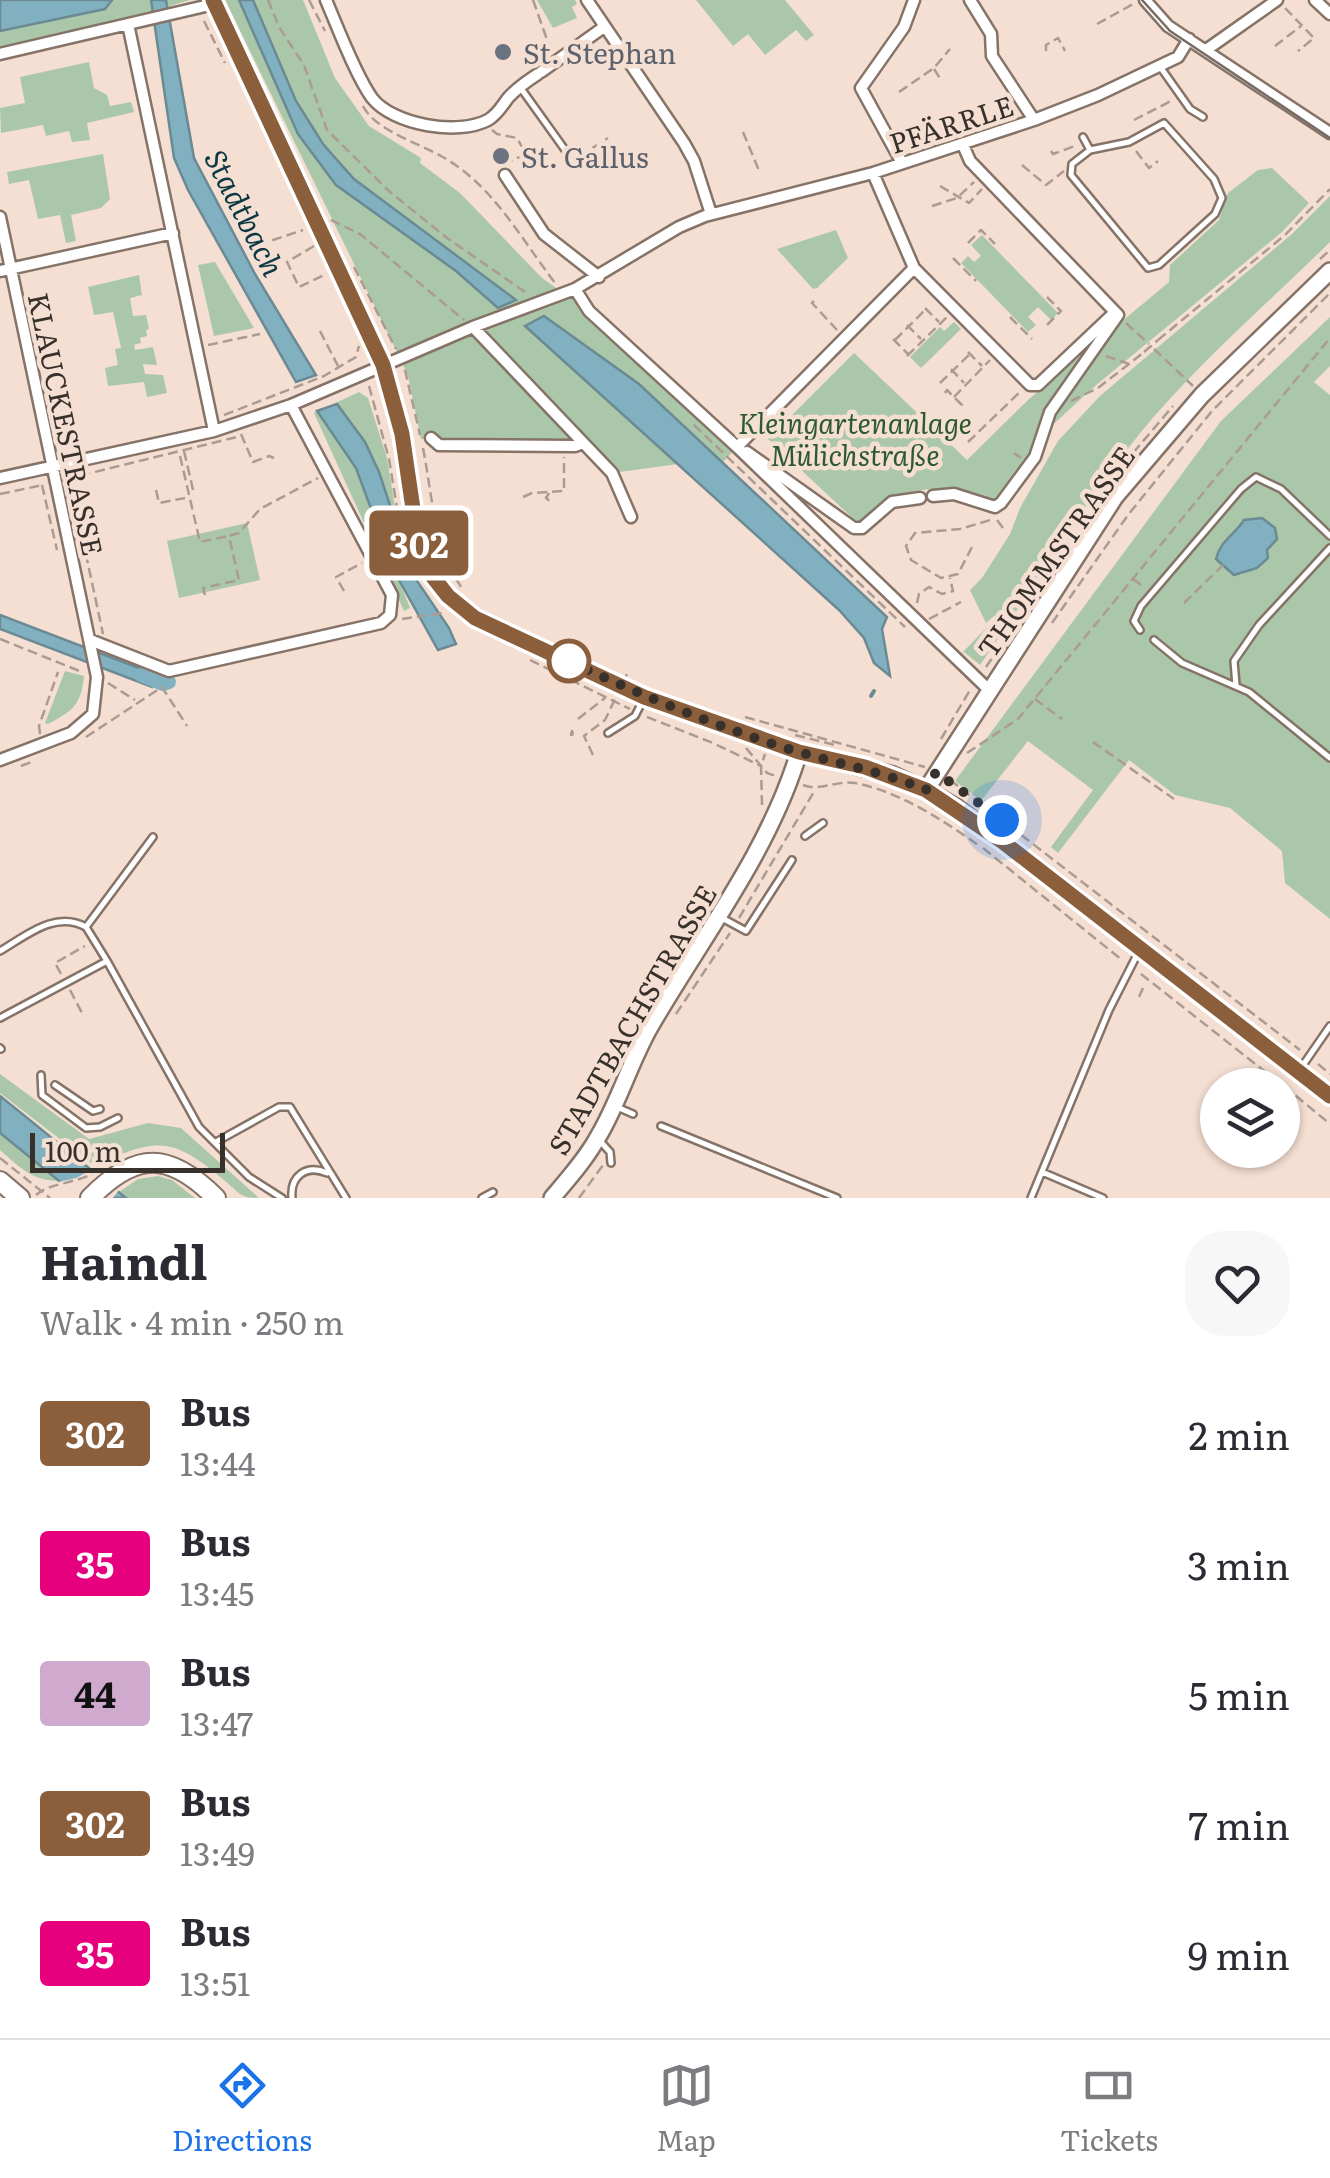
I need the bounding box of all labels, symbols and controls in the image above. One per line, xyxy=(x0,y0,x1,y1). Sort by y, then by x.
place label: St. Stephan xyxy=(523,31,676,73)
marker: St. Stephan xyxy=(492,41,514,63)
street label: PFÄRRLE xyxy=(883,83,1019,163)
place label: St. Gallus xyxy=(521,135,649,177)
water label: Stadtbach xyxy=(195,141,297,283)
marker: St. Gallus xyxy=(490,145,512,167)
street label: KLAUCKESTRASSE xyxy=(19,289,115,559)
park label: Kleingartenanlage Mülichstraße xyxy=(738,401,972,475)
street label: THOMMSTRASSE xyxy=(966,437,1144,665)
line badge: 302 xyxy=(362,510,476,576)
text: 302 xyxy=(389,517,449,569)
unlabelled marker xyxy=(548,640,590,682)
your location xyxy=(977,795,1027,845)
street label: STADTBACHSTRASSE xyxy=(536,876,726,1162)
map controls xyxy=(1200,1068,1300,1168)
button: layers xyxy=(1200,1068,1300,1168)
scale bar xyxy=(30,1128,225,1172)
text: 100 m xyxy=(45,1129,122,1171)
text: Haindl xyxy=(40,1224,208,1295)
button: heart xyxy=(1185,1231,1290,1336)
text: Walk · 4 min · 250 m xyxy=(40,1297,344,1345)
text: Bus xyxy=(180,1381,251,1438)
text: 2 min xyxy=(1188,1405,1290,1462)
text: 302 xyxy=(65,1407,125,1459)
text: 13:44 xyxy=(180,1438,256,1486)
text: Bus xyxy=(180,1511,251,1568)
text: 3 min xyxy=(1187,1535,1290,1592)
text: 35 xyxy=(76,1537,114,1589)
text: 13:45 xyxy=(180,1568,254,1616)
text: Bus xyxy=(180,1641,251,1698)
text: 5 min xyxy=(1188,1665,1290,1722)
text: 44 xyxy=(74,1667,116,1719)
text: 13:47 xyxy=(180,1698,253,1746)
text: Bus xyxy=(180,1771,251,1828)
text: 7 min xyxy=(1188,1795,1290,1852)
text: 302 xyxy=(65,1797,125,1849)
text: 13:49 xyxy=(180,1828,255,1876)
text: Bus xyxy=(180,1901,251,1958)
text: 9 min xyxy=(1188,1925,1290,1982)
text: 35 xyxy=(76,1927,114,1979)
text: 13:51 xyxy=(180,1958,250,2006)
tab: Directions xyxy=(172,2058,312,2160)
tab: Map xyxy=(656,2058,716,2160)
tab: Tickets xyxy=(1060,2058,1158,2160)

